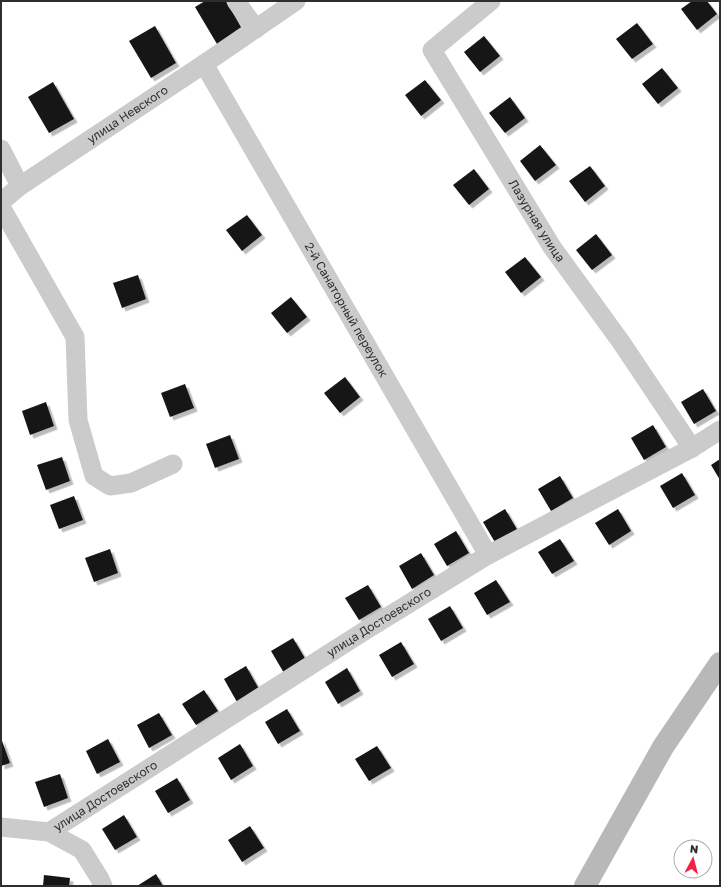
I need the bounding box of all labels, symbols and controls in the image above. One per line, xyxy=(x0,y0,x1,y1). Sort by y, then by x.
street label: улица Невского xyxy=(84,82,171,146)
street label: Лазурная улица xyxy=(506,176,568,265)
street label: 2-й Санаторный переулок xyxy=(302,239,392,380)
street label: улица Достоевского xyxy=(324,584,434,660)
street label: улица Достоевского xyxy=(50,757,160,834)
north arrow xyxy=(673,839,713,879)
text: N xyxy=(689,842,699,856)

